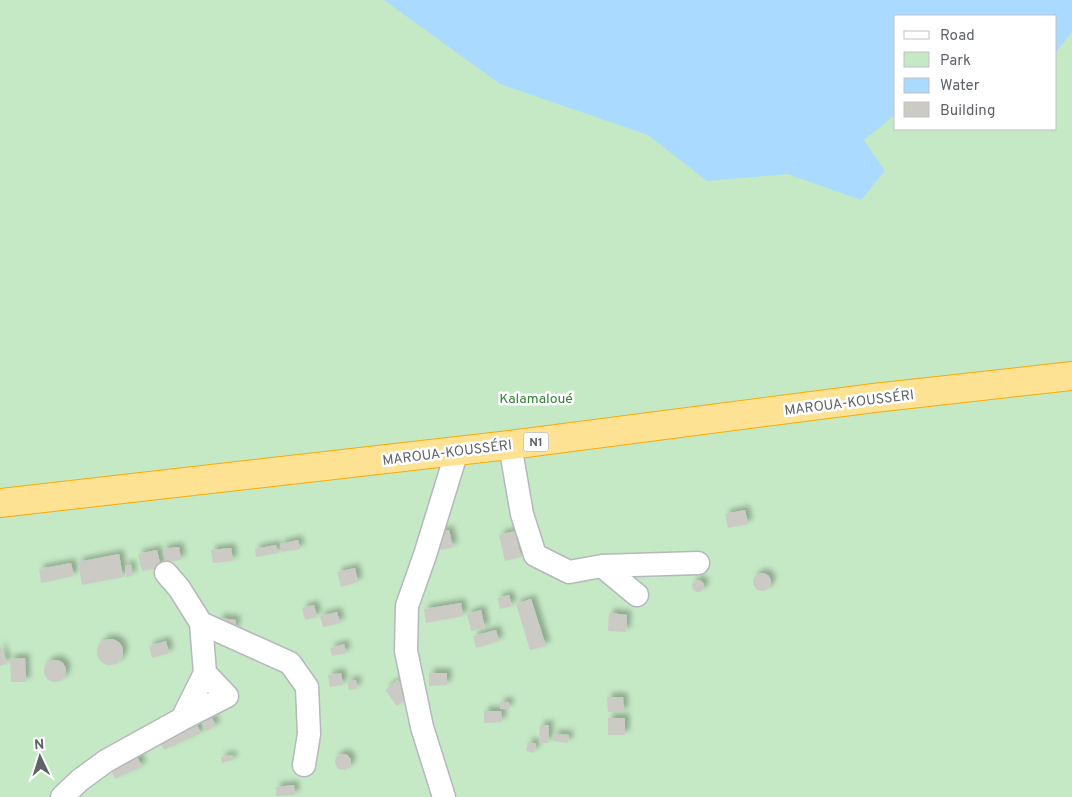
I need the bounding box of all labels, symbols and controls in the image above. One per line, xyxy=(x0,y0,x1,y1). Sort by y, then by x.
legend xyxy=(894,15,1057,130)
text: Road xyxy=(940,27,975,46)
text: Park xyxy=(940,52,971,71)
text: Water xyxy=(940,77,980,96)
text: Building xyxy=(940,102,995,121)
street label: MAROUA-KOUSSÉRI xyxy=(783,386,915,420)
park label: Kalamaloué xyxy=(499,391,573,408)
road number: N1 xyxy=(524,432,548,452)
street label: MAROUA-KOUSSÉRI xyxy=(381,436,513,470)
north arrow xyxy=(15,732,65,782)
text: N xyxy=(34,737,45,754)

